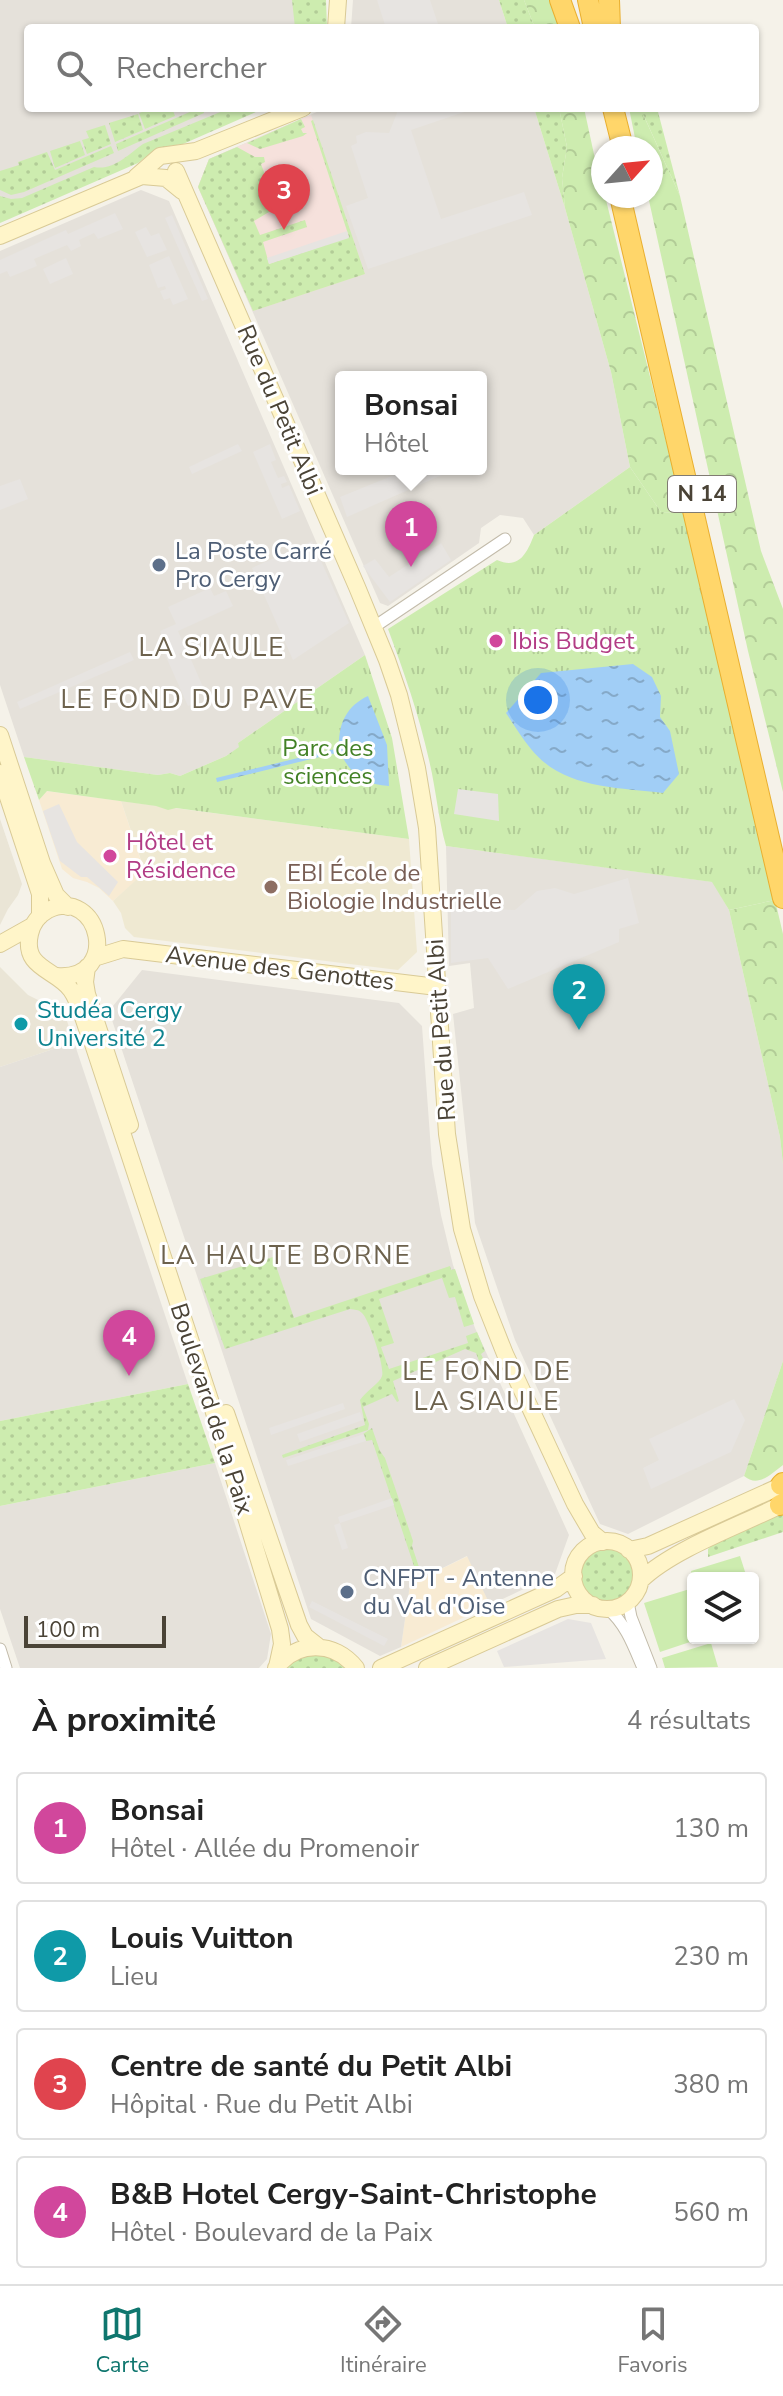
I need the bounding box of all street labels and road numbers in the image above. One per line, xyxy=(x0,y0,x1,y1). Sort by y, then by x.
street label: Rue du Petit Albi xyxy=(230,320,330,500)
road number: N 14 xyxy=(668,476,736,512)
street label: Avenue des Genottes xyxy=(164,938,396,998)
street label: Rue du Petit Albi xyxy=(419,938,463,1122)
street label: Boulevard de la Paix xyxy=(163,1299,261,1519)

